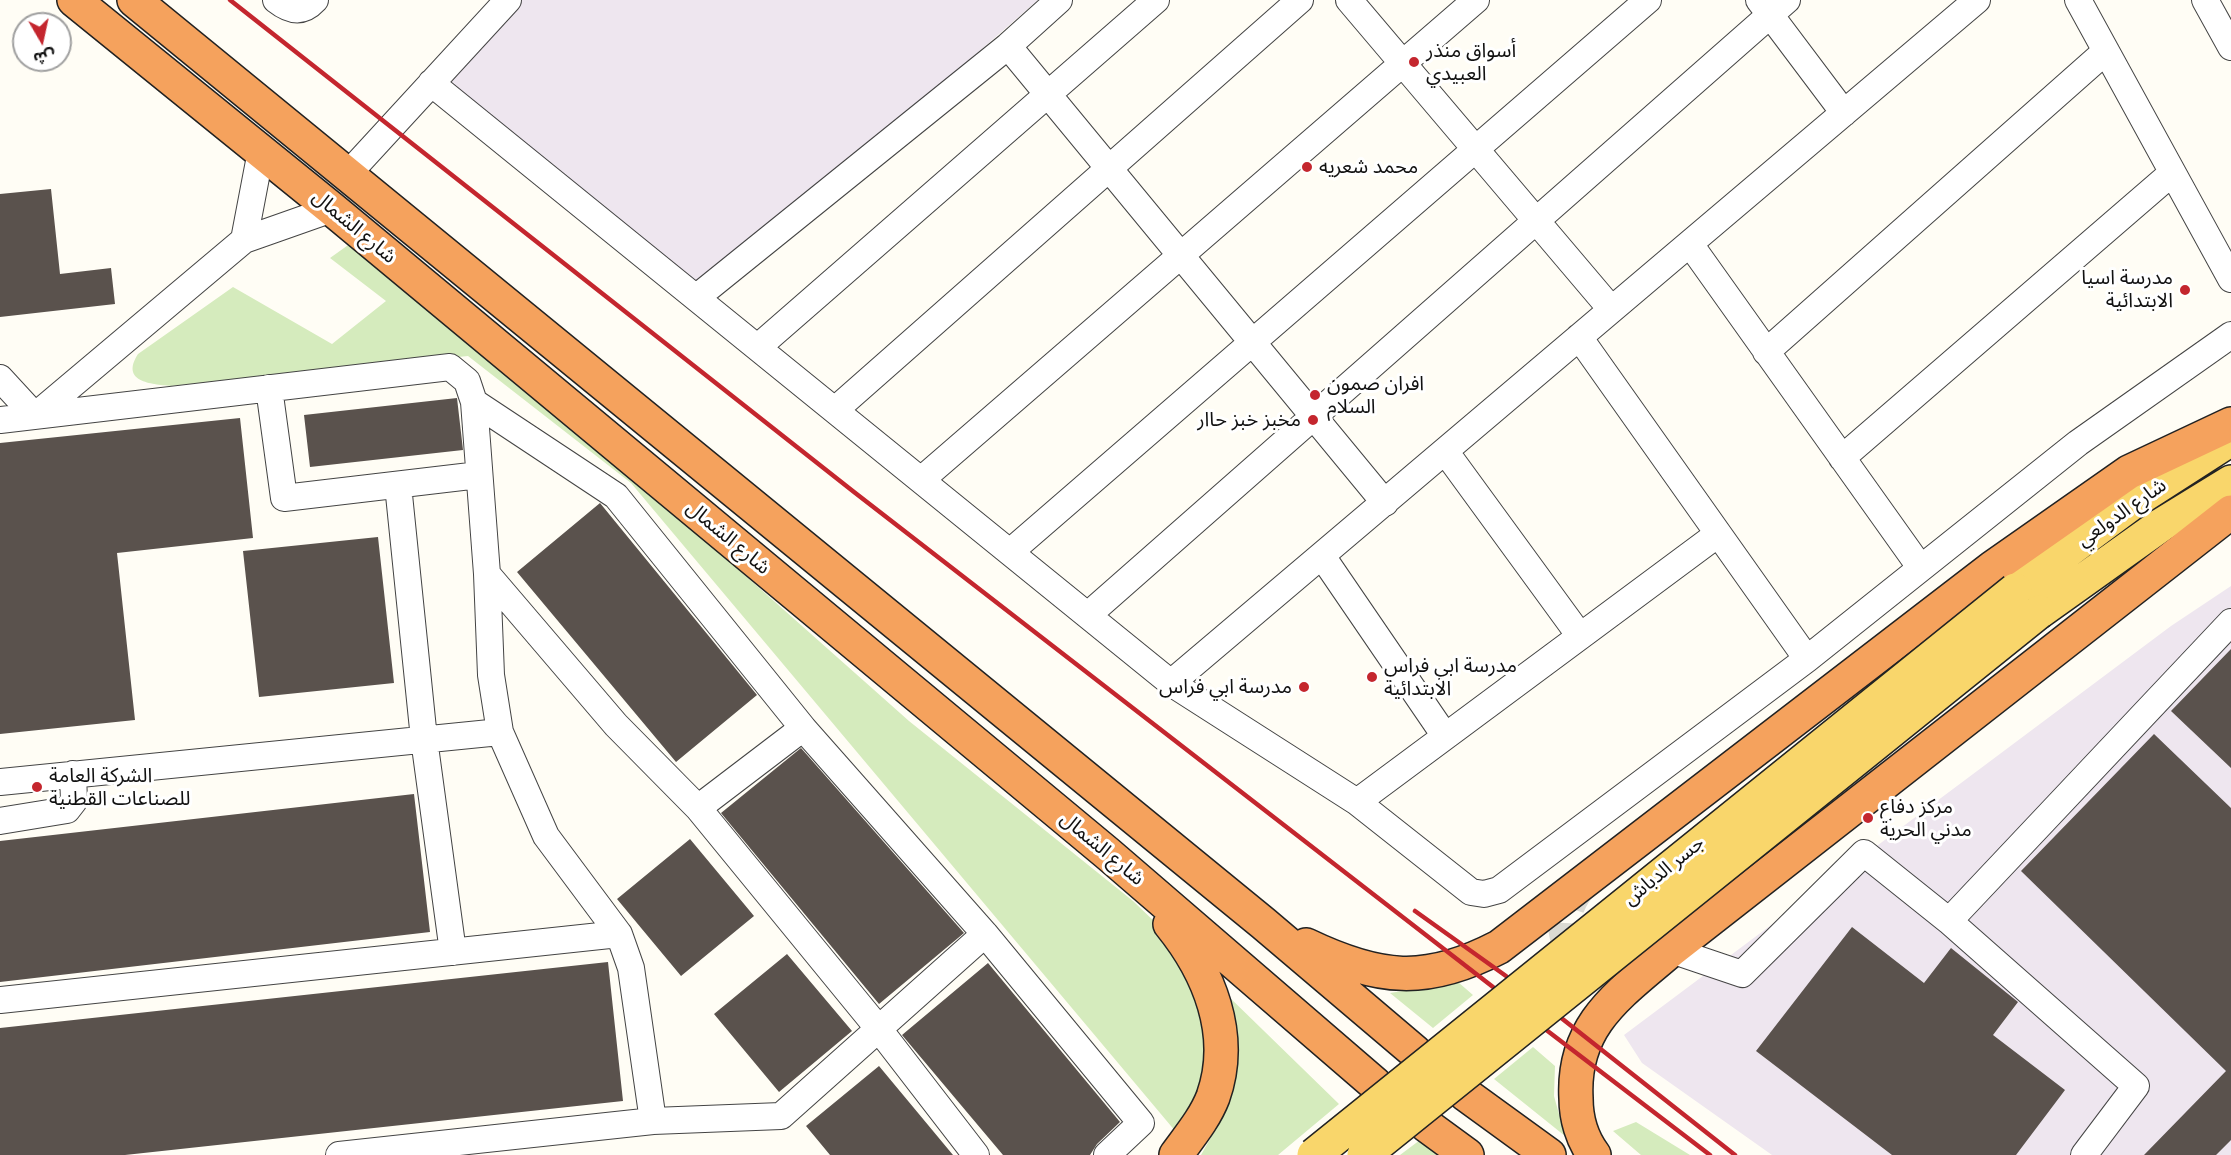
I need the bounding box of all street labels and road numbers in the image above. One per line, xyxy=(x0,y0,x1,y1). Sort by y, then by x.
street label: شارع الشمال xyxy=(307,185,401,269)
street label: شارع الدولعي xyxy=(2073,473,2171,553)
street label: شارع الشمال xyxy=(681,496,775,580)
street label: شارع الشمال xyxy=(1055,807,1149,891)
street label: جسر الدباش xyxy=(1619,831,1709,911)

